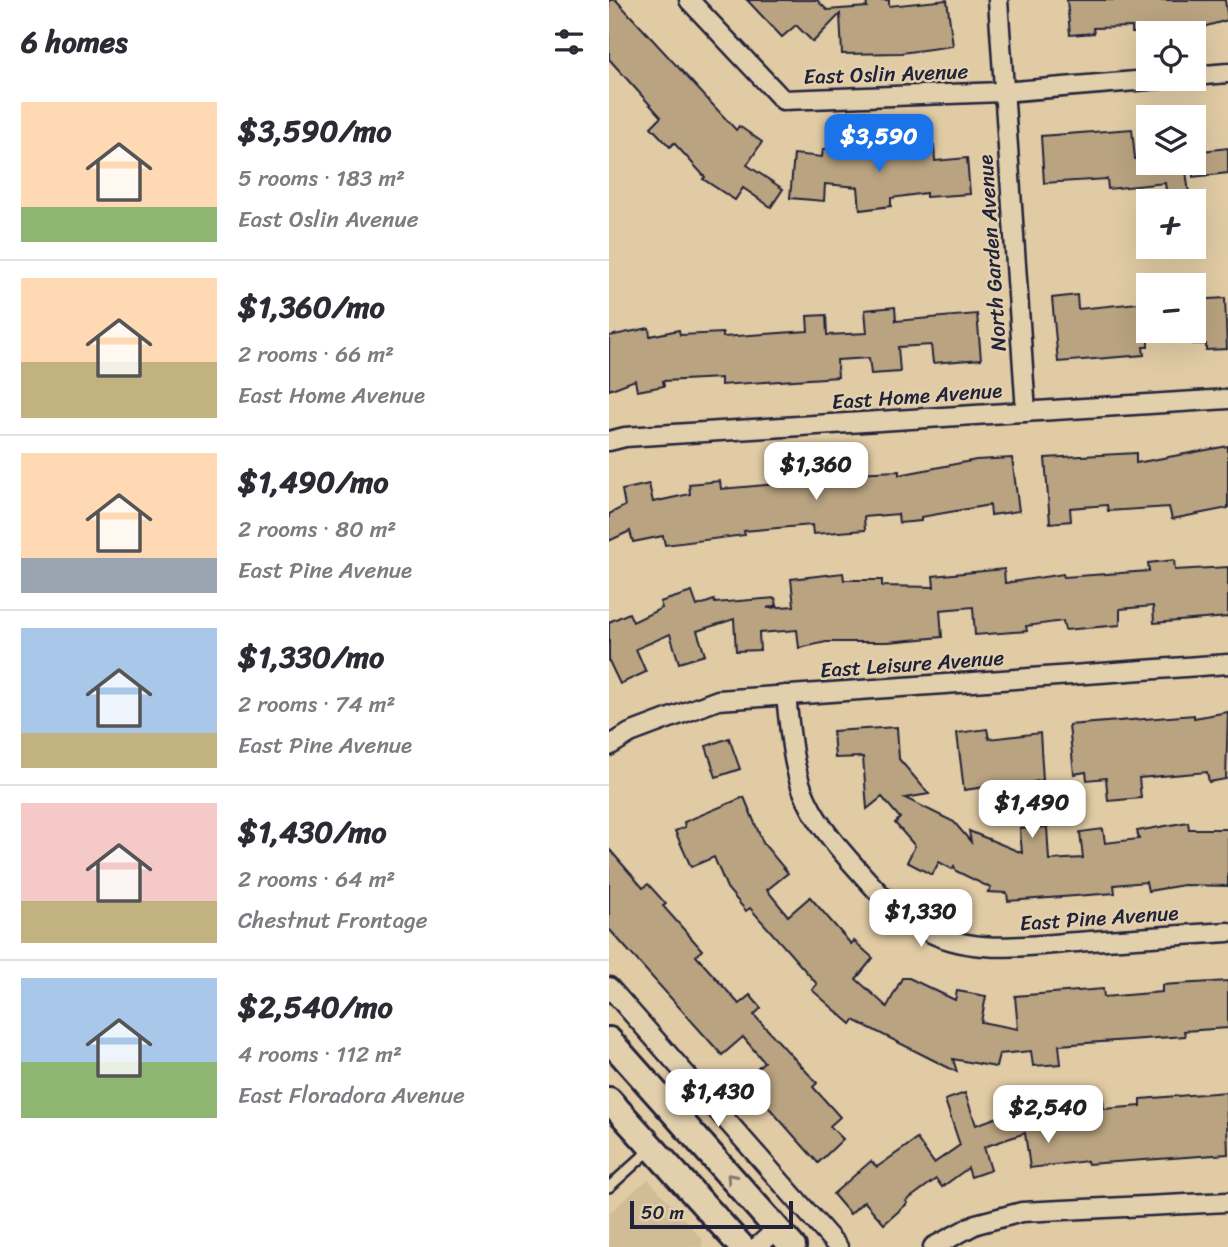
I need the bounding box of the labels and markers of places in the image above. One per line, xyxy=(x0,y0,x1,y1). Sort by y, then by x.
pin: $3,590 xyxy=(822,114,936,174)
pin: $1,360 xyxy=(759,442,873,502)
pin: $1,490 xyxy=(975,780,1089,840)
pin: $1,330 xyxy=(864,890,978,949)
pin: $1,430 xyxy=(661,1070,775,1129)
pin: $2,540 xyxy=(991,1086,1105,1145)

